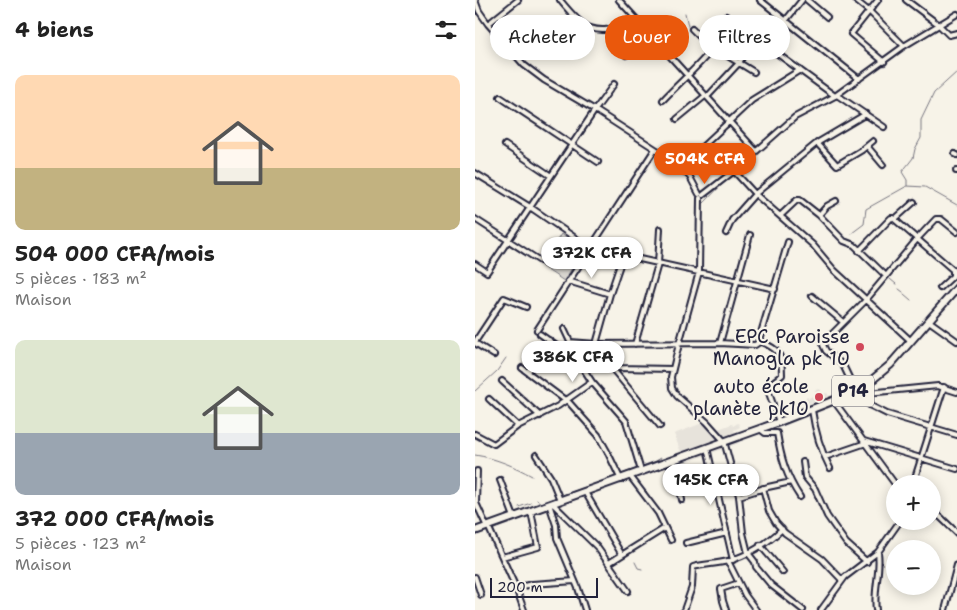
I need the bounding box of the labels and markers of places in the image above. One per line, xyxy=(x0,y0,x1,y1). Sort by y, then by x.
pin: 504K CFA xyxy=(653,142,757,185)
pin: 372K CFA xyxy=(540,236,644,279)
place label: EPC Paroisse Manogla pk 10 xyxy=(713,324,850,371)
pin: 386K CFA xyxy=(521,340,625,383)
marker: EPC Paroisse Manogla pk 10 xyxy=(854,341,866,353)
place label: auto école planète pk10 xyxy=(693,374,809,421)
marker: auto école planète pk10 xyxy=(813,391,825,403)
pin: 145K CFA xyxy=(659,464,763,506)

